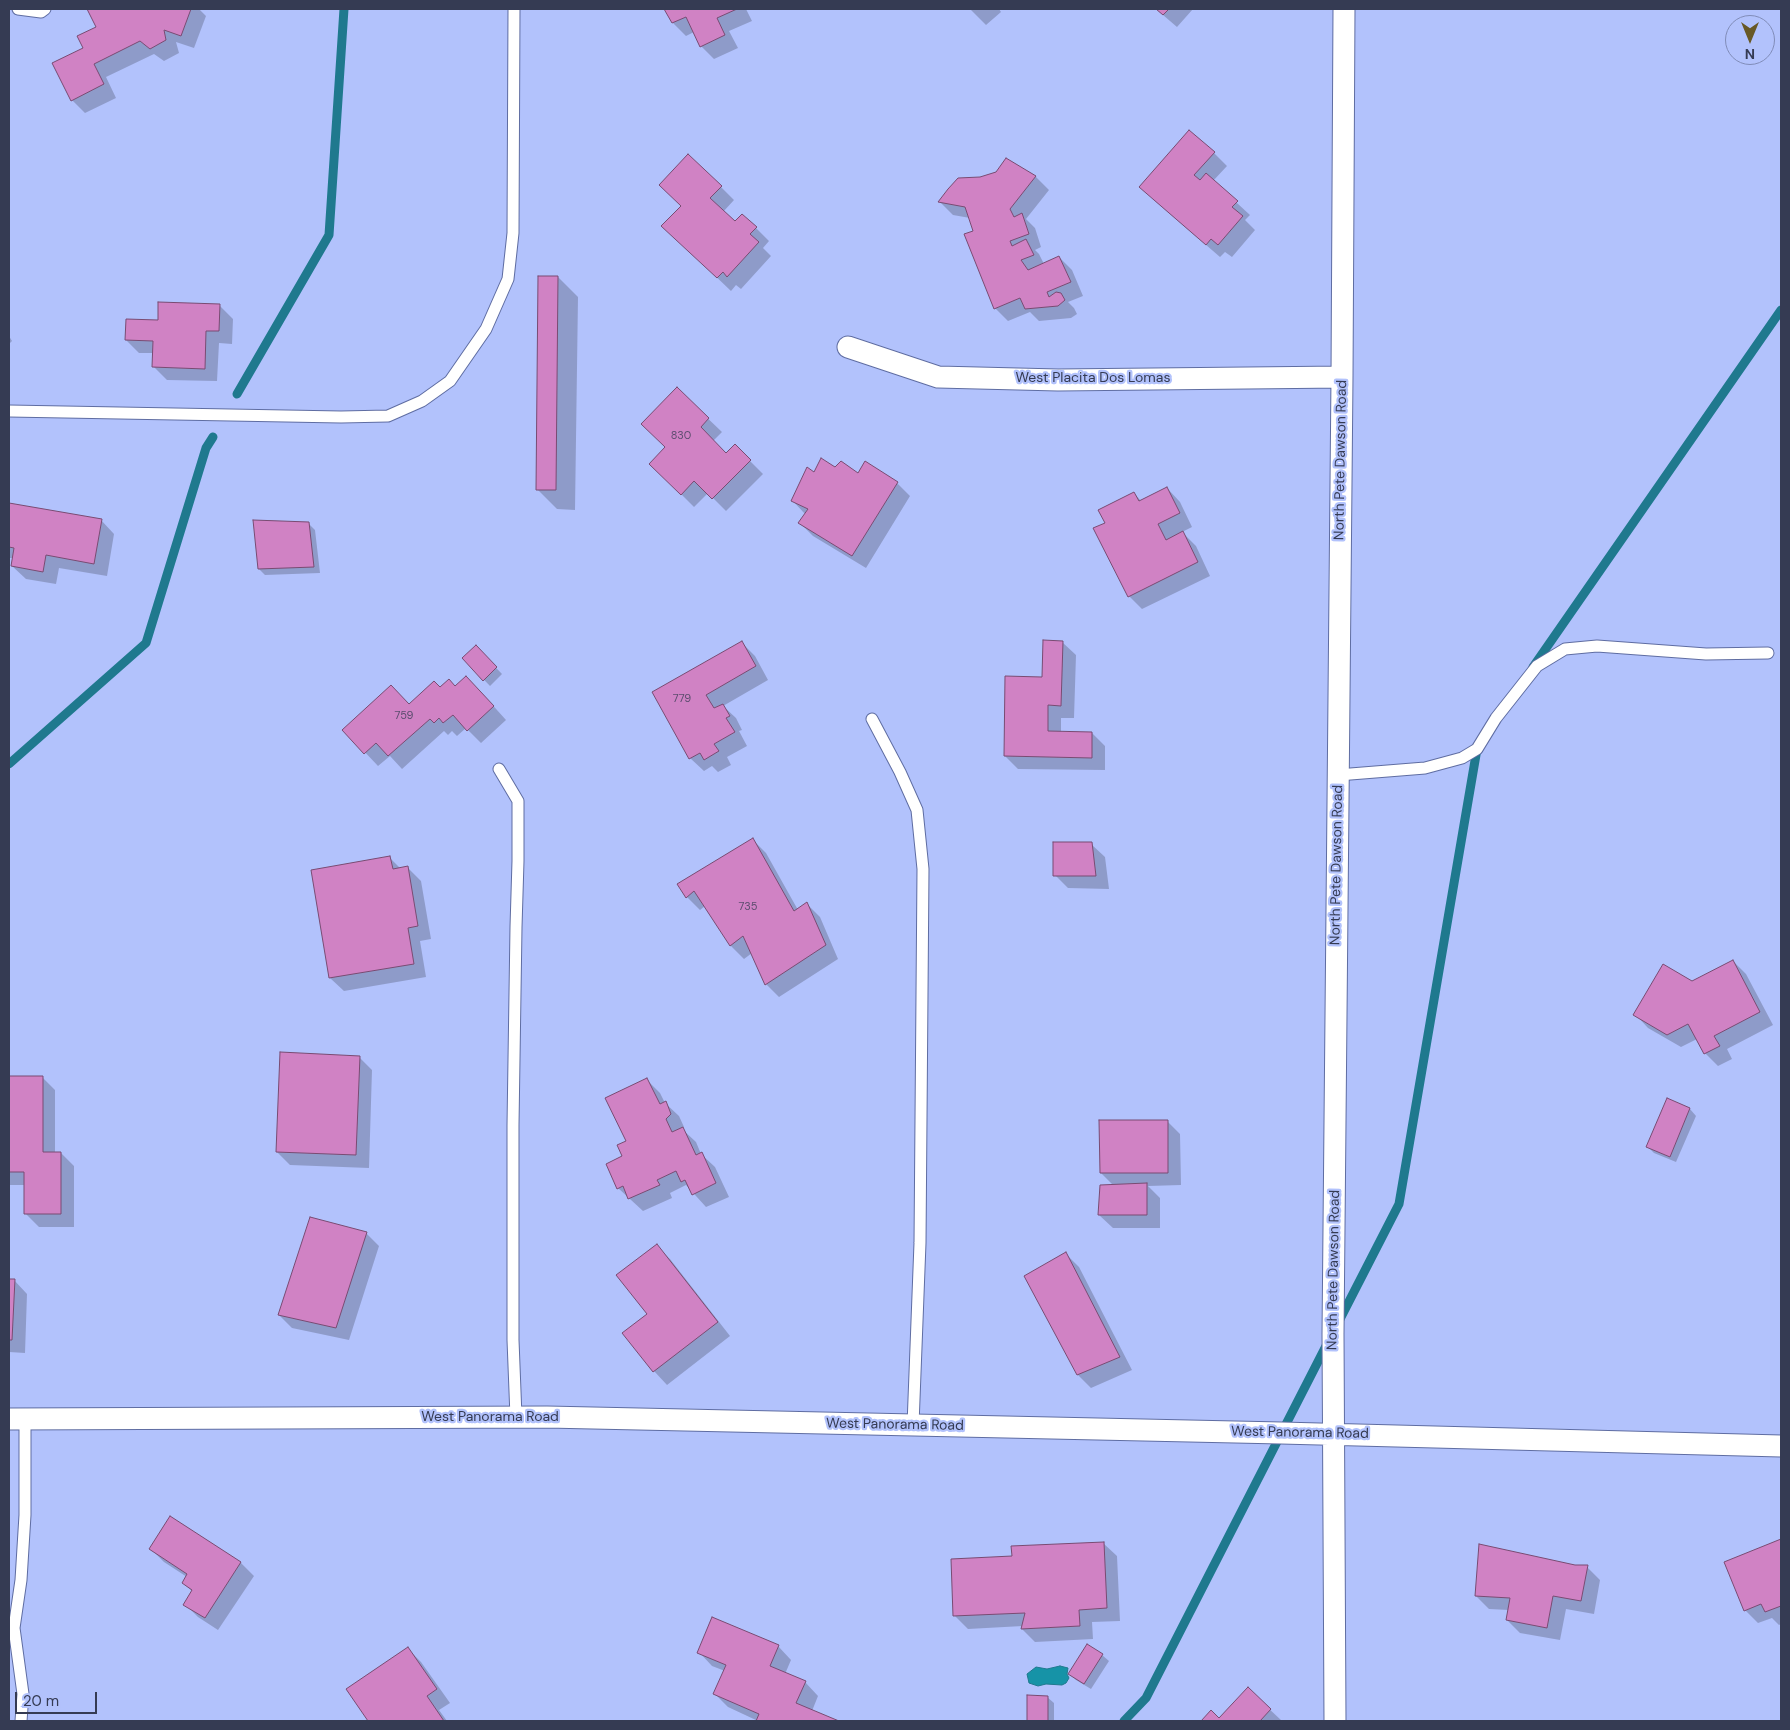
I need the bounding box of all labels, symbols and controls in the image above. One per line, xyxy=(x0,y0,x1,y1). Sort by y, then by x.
north arrow xyxy=(1725,15,1775,65)
text: N xyxy=(1745,45,1755,63)
street label: West Placita Dos Lomas xyxy=(1016,370,1170,386)
street label: North Pete Dawson Road xyxy=(1331,380,1351,540)
house number: 830 xyxy=(671,429,691,443)
house number: 779 xyxy=(673,692,691,706)
house number: 759 xyxy=(395,709,413,723)
street label: North Pete Dawson Road xyxy=(1327,785,1347,945)
house number: 735 xyxy=(739,900,757,914)
street label: North Pete Dawson Road xyxy=(1324,1190,1344,1350)
street label: West Panorama Road xyxy=(421,1409,559,1425)
street label: West Panorama Road xyxy=(826,1415,964,1435)
street label: West Panorama Road xyxy=(1231,1423,1369,1443)
scale bar xyxy=(18,1682,100,1714)
text: 20 m xyxy=(23,1691,59,1711)

